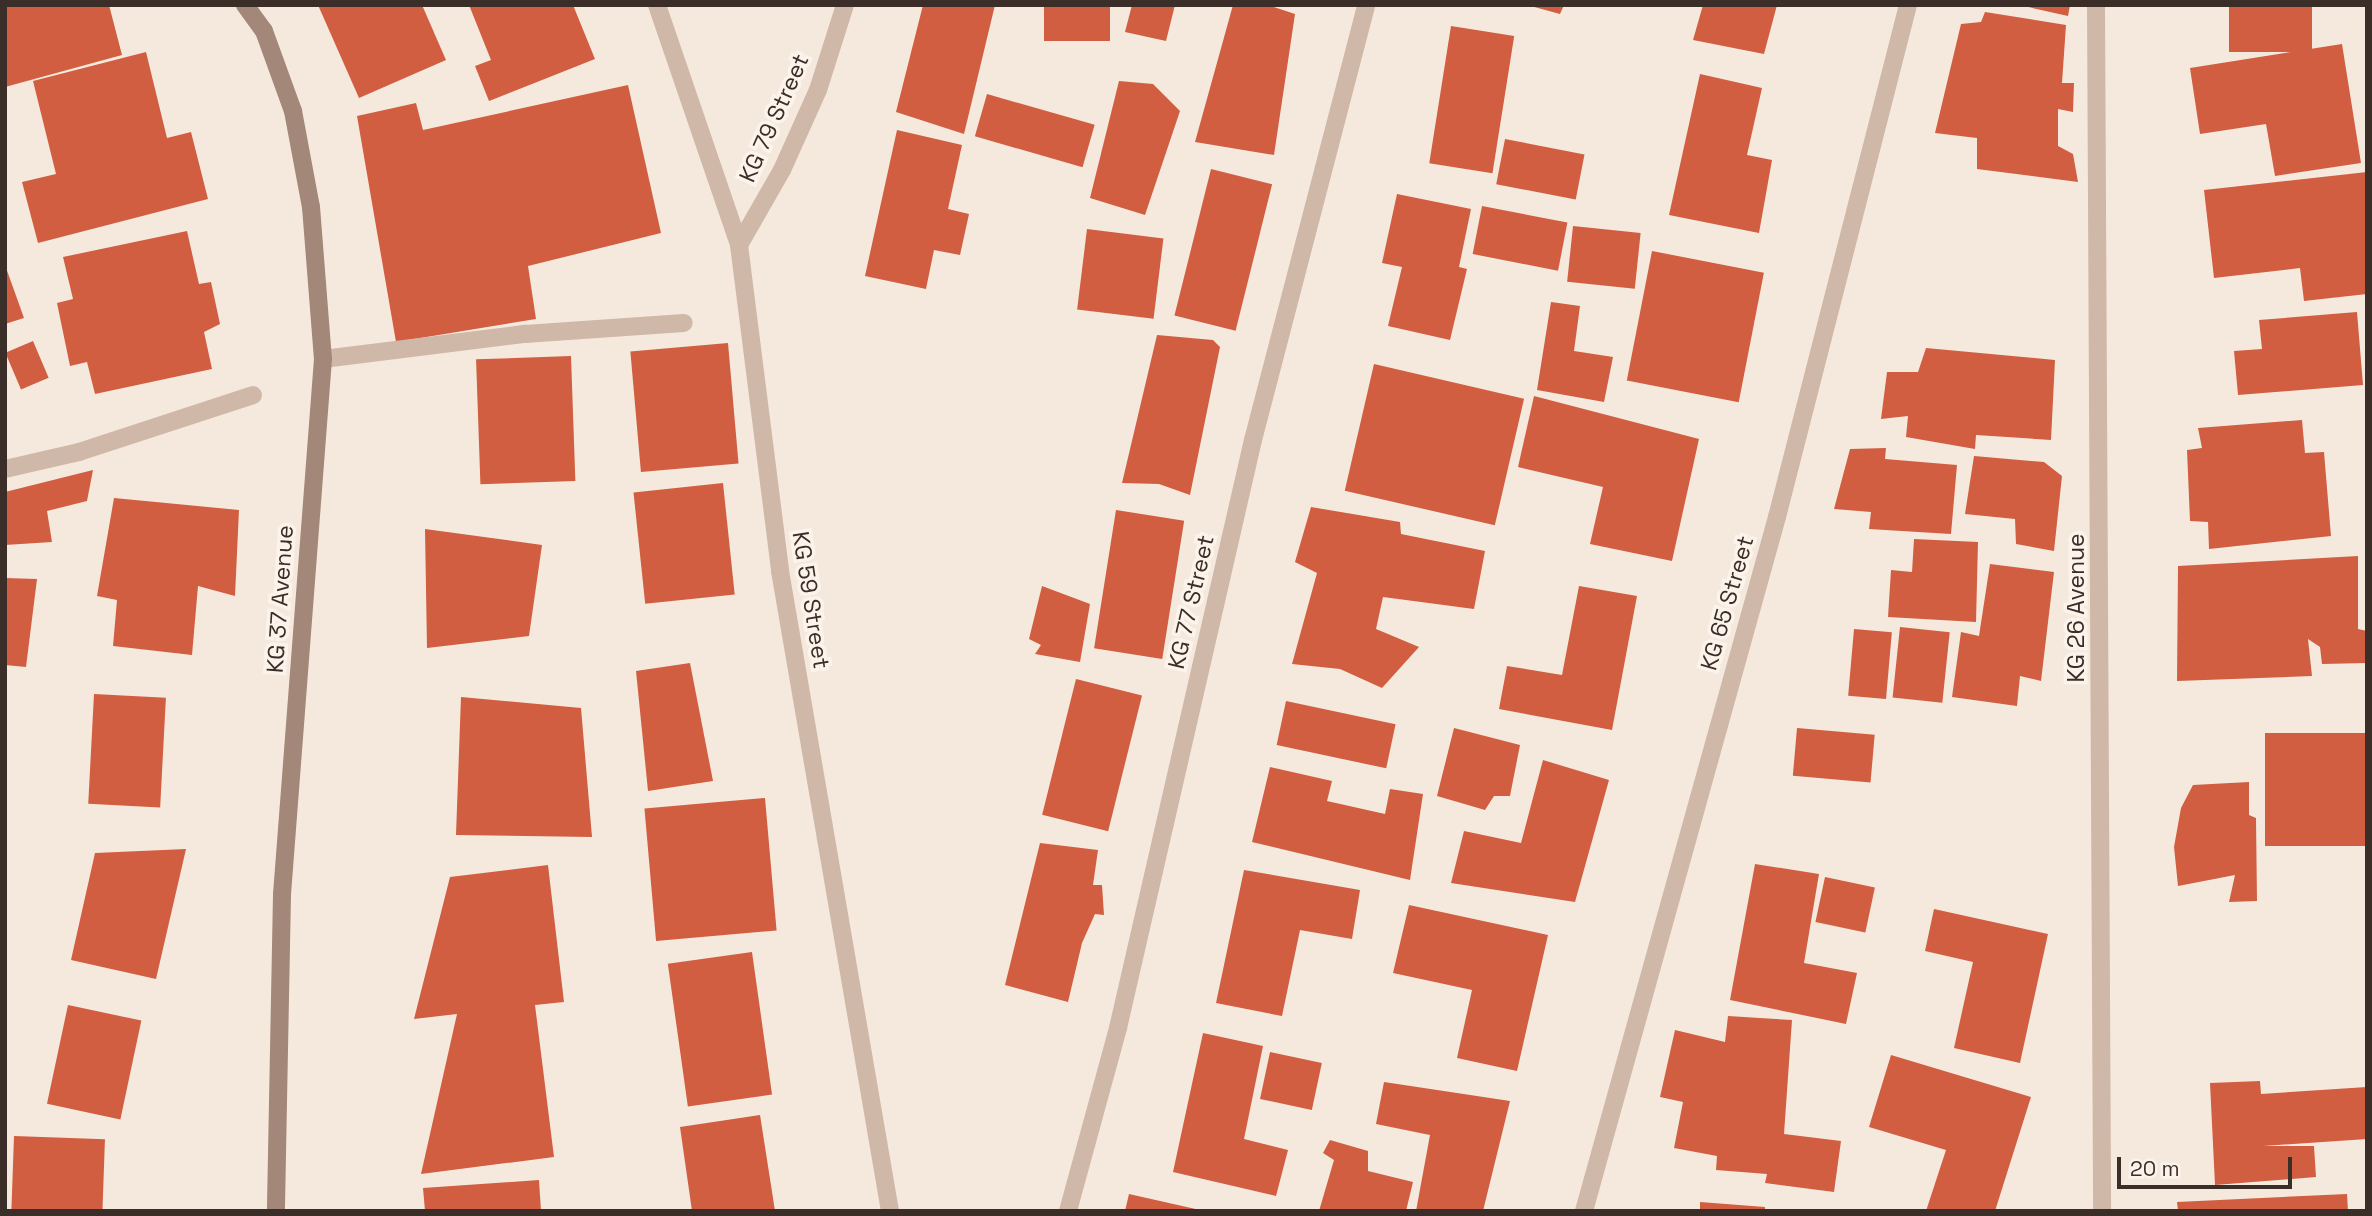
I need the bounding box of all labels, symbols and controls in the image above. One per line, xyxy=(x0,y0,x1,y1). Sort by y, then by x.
street label: KG 79 Street xyxy=(733,50,815,186)
street label: KG 37 Avenue xyxy=(261,524,299,674)
street label: KG 59 Street xyxy=(787,529,835,671)
street label: KG 77 Street xyxy=(1162,532,1220,672)
street label: KG 65 Street xyxy=(1695,533,1759,673)
street label: KG 26 Avenue xyxy=(2062,533,2090,683)
scale bar xyxy=(2120,1142,2295,1186)
text: 20 m xyxy=(2130,1155,2180,1182)

